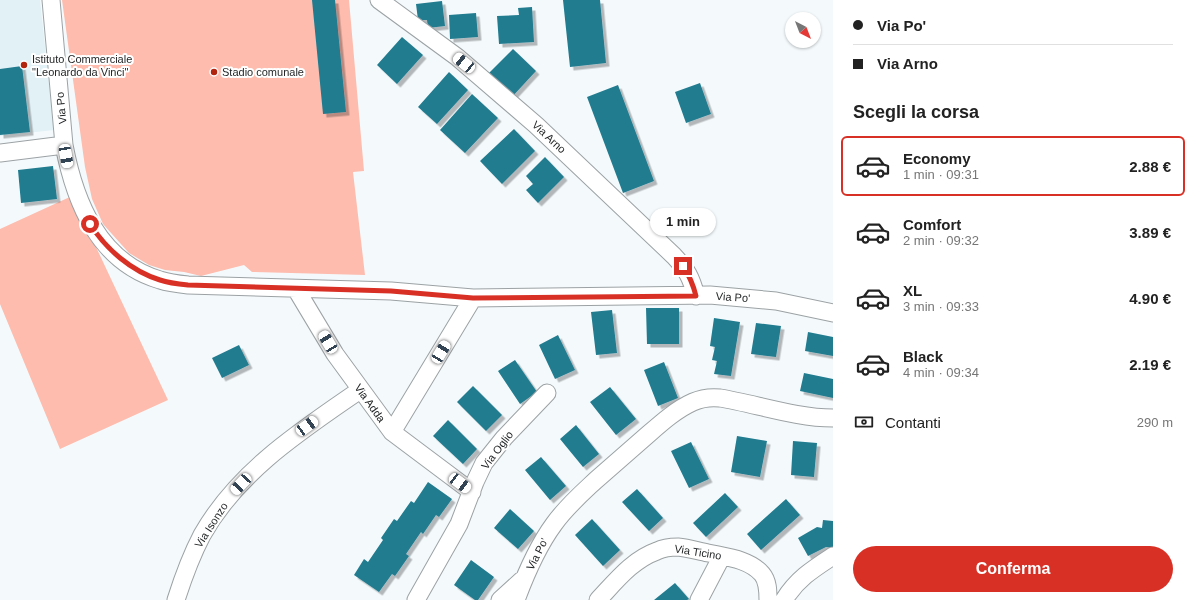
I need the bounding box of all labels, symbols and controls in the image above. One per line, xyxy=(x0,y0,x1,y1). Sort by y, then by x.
north arrow xyxy=(785,12,821,48)
map controls xyxy=(785,12,821,48)
text: Via Po' xyxy=(877,17,926,34)
car xyxy=(451,51,477,75)
place label: Istituto Commerciale "Leonardo da Vinci" xyxy=(32,53,132,78)
text: Via Arno xyxy=(877,55,938,72)
marker: Istituto Commerciale "Leonardo da Vinci" xyxy=(19,60,29,70)
place label: Stadio comunale xyxy=(222,66,304,78)
marker: Stadio comunale xyxy=(209,67,219,77)
street label: Via Po xyxy=(54,91,68,125)
text: Scegli la corsa xyxy=(853,102,979,122)
street label: Via Arno xyxy=(530,118,568,156)
car xyxy=(58,143,74,169)
icon: car xyxy=(855,148,891,184)
text: Economy xyxy=(903,150,971,167)
text: 2.88 € xyxy=(1129,158,1171,175)
text: 1 min · 09:31 xyxy=(903,167,979,182)
callout: 1 min xyxy=(650,208,716,236)
text: 1 min xyxy=(666,214,700,229)
icon: car xyxy=(855,214,891,250)
route start xyxy=(81,215,99,233)
text: Comfort xyxy=(903,216,961,233)
text: 3.89 € xyxy=(1129,224,1171,241)
text: 2 min · 09:32 xyxy=(903,233,979,248)
route end xyxy=(674,257,692,275)
icon: car xyxy=(855,280,891,316)
text: XL xyxy=(903,282,922,299)
street label: Via Po' xyxy=(715,290,751,304)
text: 4.90 € xyxy=(1129,290,1171,307)
text: 3 min · 09:33 xyxy=(903,299,979,314)
car xyxy=(317,329,339,355)
car xyxy=(430,339,452,365)
icon: car xyxy=(855,346,891,382)
text: Black xyxy=(903,348,943,365)
text: 2.19 € xyxy=(1129,356,1171,373)
text: 4 min · 09:34 xyxy=(903,365,979,380)
street label: Via Adda xyxy=(352,382,388,425)
icon: cash xyxy=(853,411,875,433)
car xyxy=(294,414,320,438)
text: Contanti xyxy=(885,414,941,431)
text: 290 m xyxy=(1137,415,1173,430)
street label: Via Oglio xyxy=(479,429,515,471)
car xyxy=(228,471,254,497)
car xyxy=(447,471,473,495)
street label: Via Isonzo xyxy=(192,500,230,550)
street label: Via Po' xyxy=(524,536,550,572)
street label: Via Ticino xyxy=(674,542,722,562)
button: Conferma xyxy=(853,546,1173,592)

